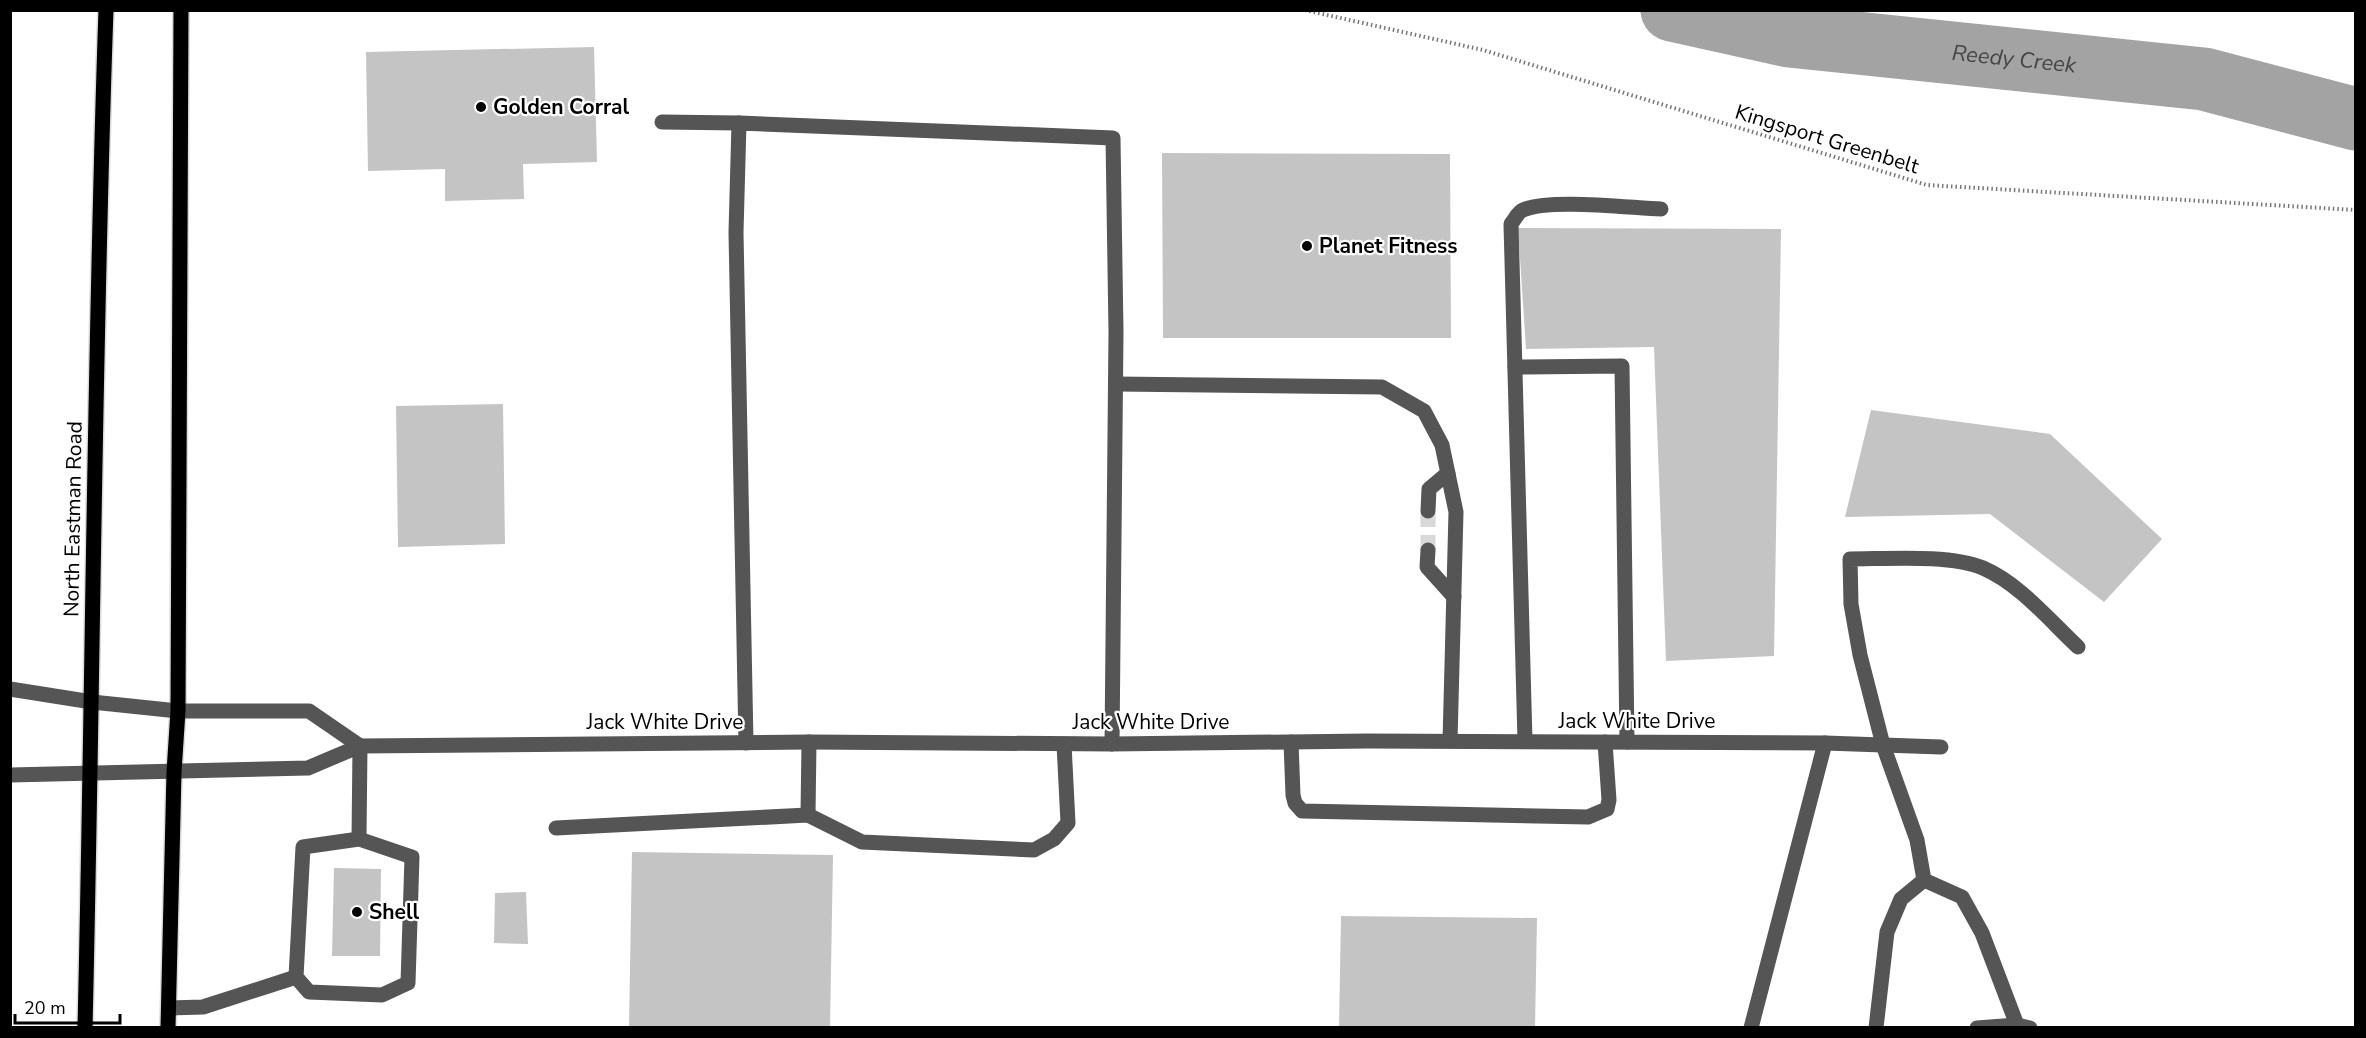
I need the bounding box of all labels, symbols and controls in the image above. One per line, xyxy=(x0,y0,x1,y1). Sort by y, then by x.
water label: Reedy Creek xyxy=(1950,38,2078,81)
place label: Golden Corral xyxy=(493,93,630,121)
street label: Kingsport Greenbelt xyxy=(1732,98,1923,180)
marker: Golden Corral xyxy=(474,100,488,114)
place label: Planet Fitness xyxy=(1319,232,1458,260)
marker: Planet Fitness xyxy=(1300,239,1314,253)
street label: North Eastman Road xyxy=(57,421,89,617)
street label: Jack White Drive xyxy=(1557,707,1716,735)
street label: Jack White Drive xyxy=(585,708,744,736)
street label: Jack White Drive xyxy=(1071,708,1230,736)
place label: Shell xyxy=(369,898,420,926)
marker: Shell xyxy=(350,905,364,919)
scale bar xyxy=(15,987,120,1025)
text: 20 m xyxy=(24,996,66,1020)

